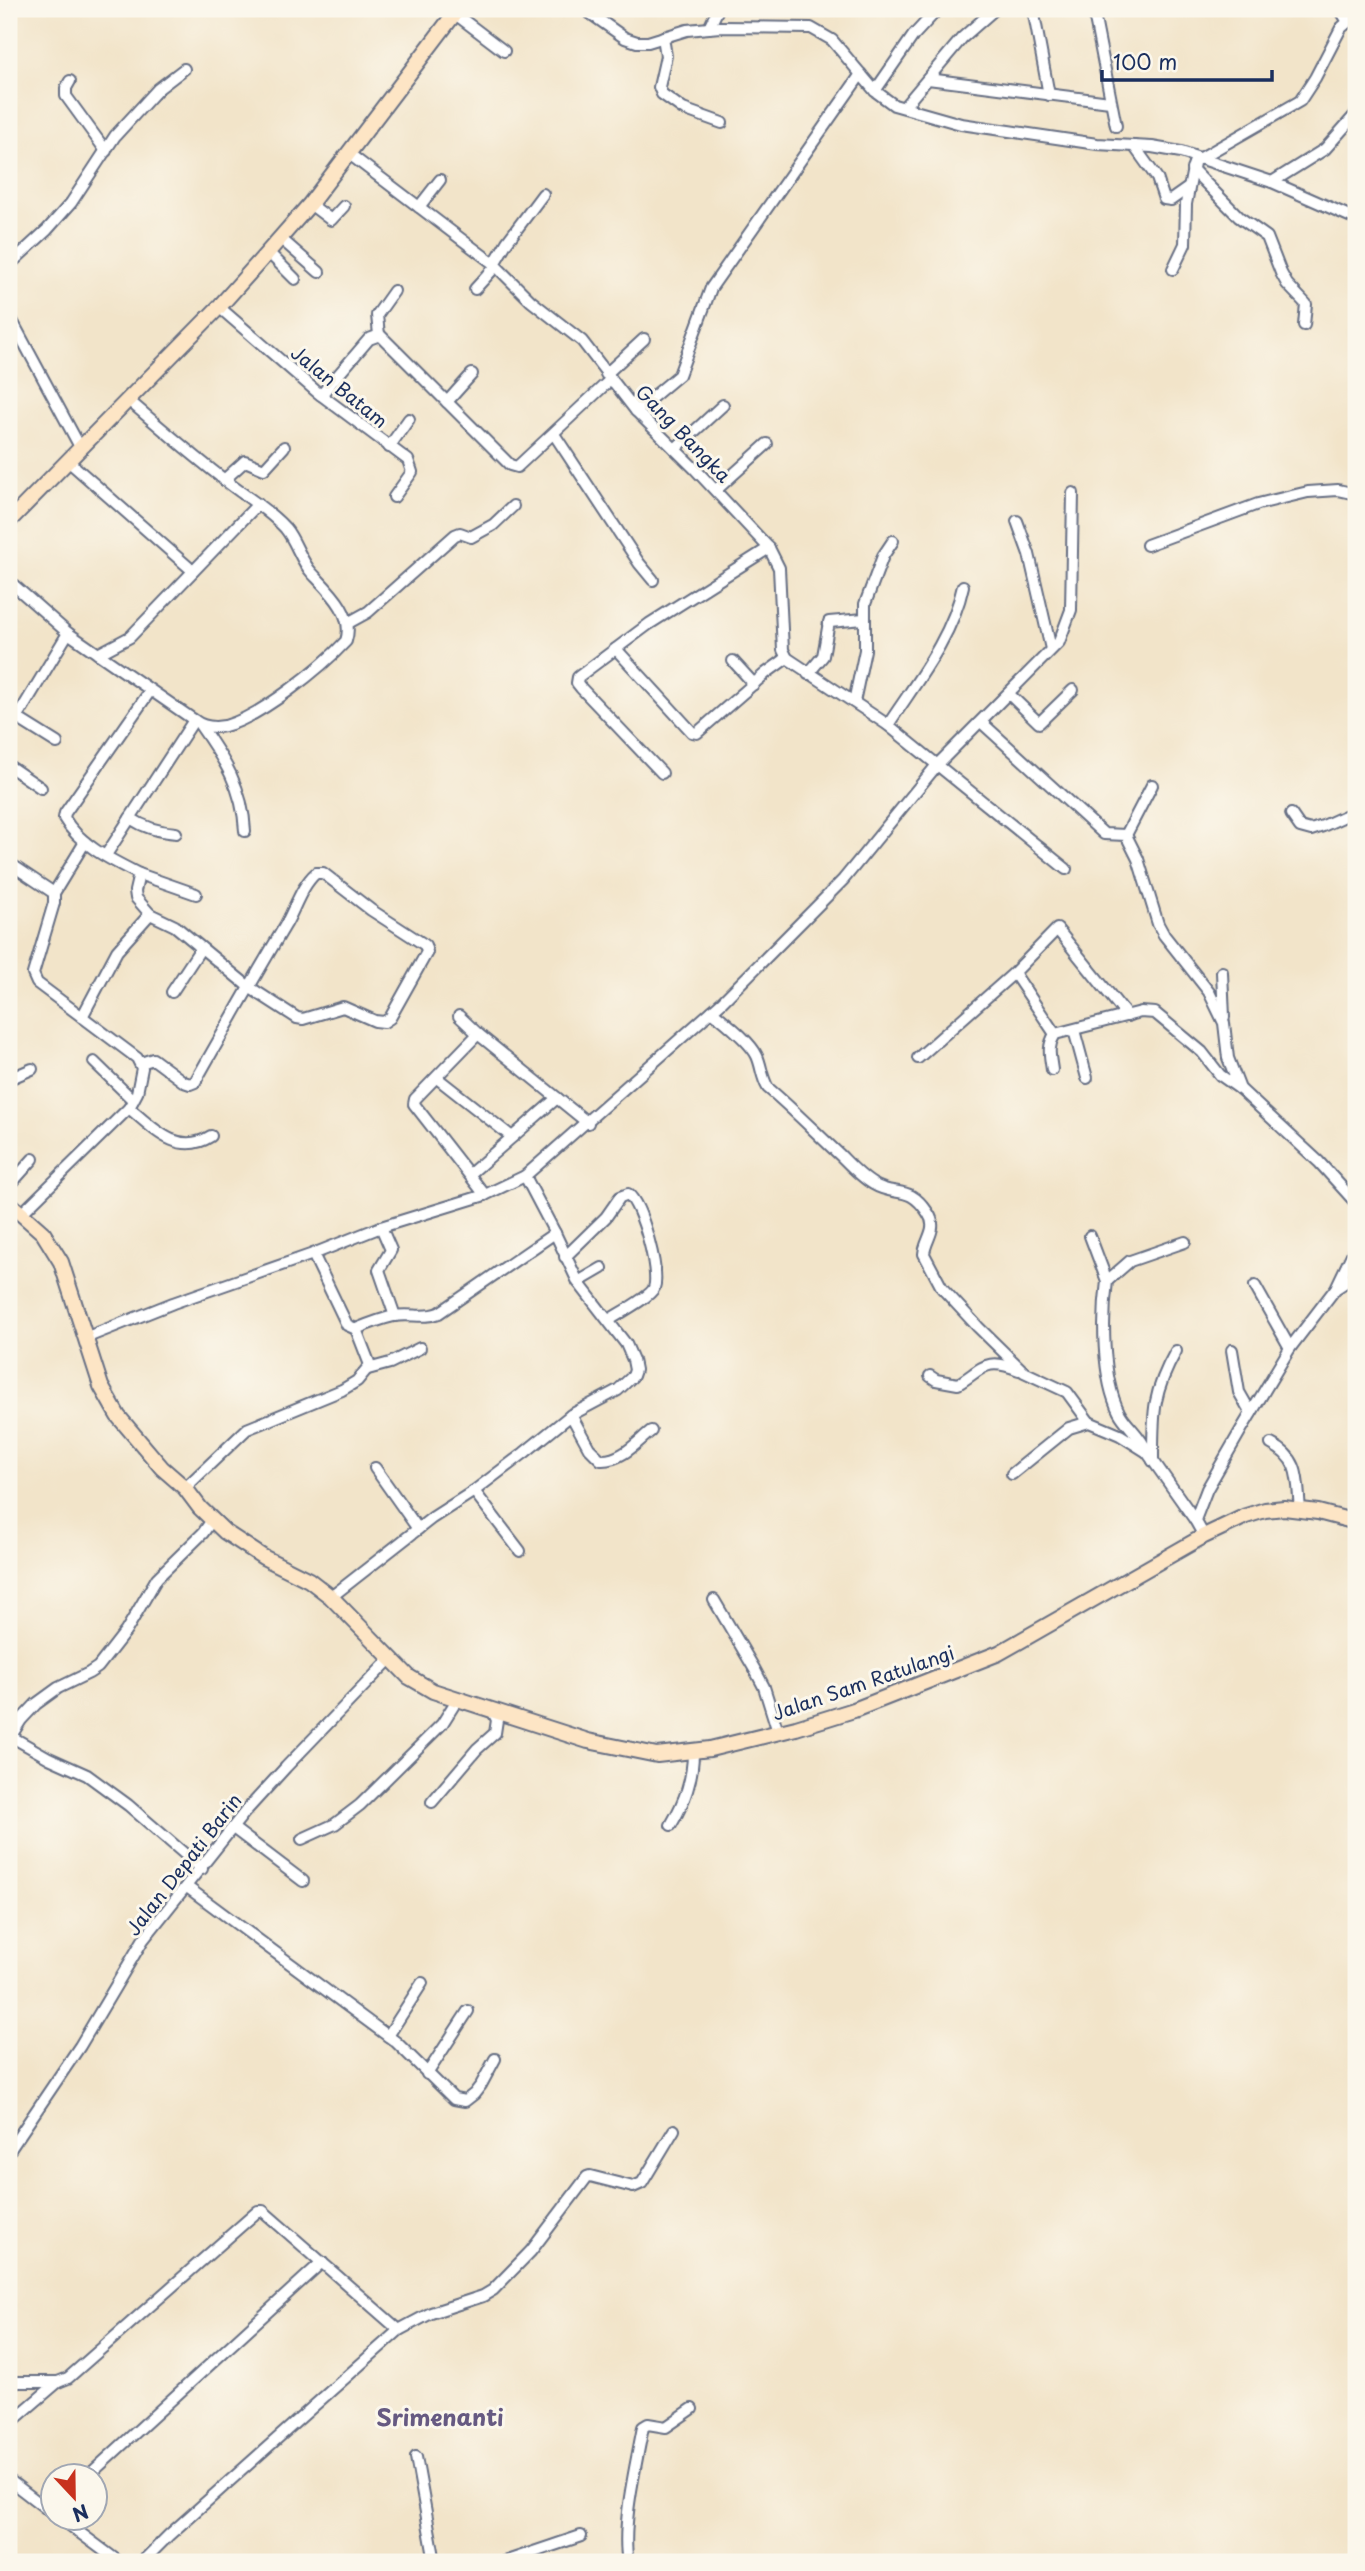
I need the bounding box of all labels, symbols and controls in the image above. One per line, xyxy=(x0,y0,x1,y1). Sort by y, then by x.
scale bar xyxy=(1102,38,1272,82)
text: 100 m xyxy=(1113,45,1177,77)
street label: Jalan Batam xyxy=(285,338,395,434)
street label: Gang Bangka xyxy=(630,378,738,488)
street label: Jalan Sam Ratulangi xyxy=(768,1638,958,1726)
street label: Jalan Depati Barin xyxy=(119,1787,247,1941)
district label: Srimenanti xyxy=(376,2399,504,2434)
north arrow xyxy=(38,2462,108,2532)
text: N xyxy=(69,2498,93,2529)

